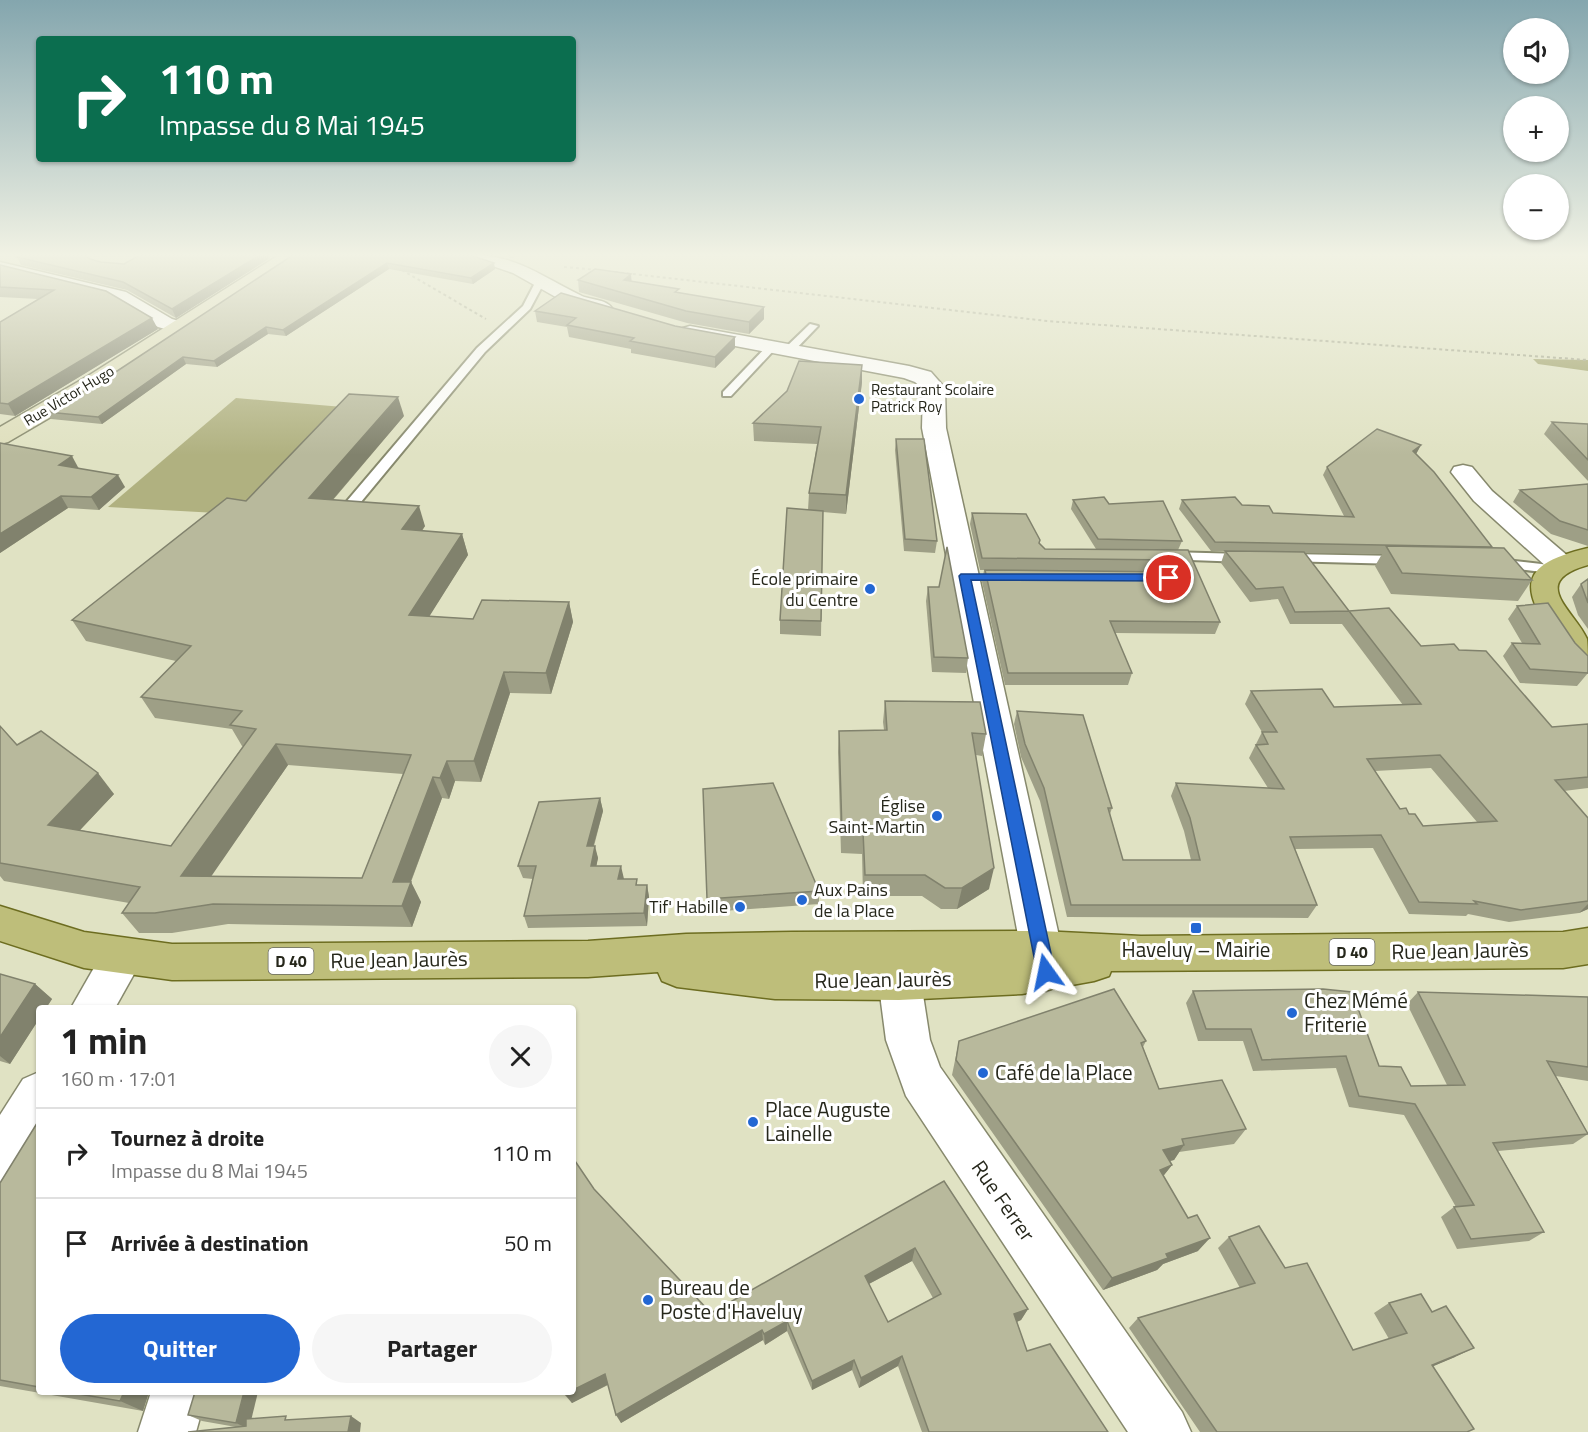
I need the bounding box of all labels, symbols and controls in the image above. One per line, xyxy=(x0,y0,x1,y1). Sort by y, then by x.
map controls xyxy=(1503,18,1569,240)
button: sound xyxy=(1503,18,1569,84)
text: 110 m xyxy=(159,46,274,110)
icon: right xyxy=(60,60,138,138)
button: + xyxy=(1503,96,1569,162)
text: Impasse du 8 Mai 1945 xyxy=(159,104,425,145)
button: − xyxy=(1503,174,1569,240)
street label: Rue Victor Hugo xyxy=(19,359,118,432)
place label: Restaurant Scolaire Patrick Roy xyxy=(871,378,994,418)
marker: Restaurant Scolaire Patrick Roy xyxy=(852,392,866,406)
pin xyxy=(1143,552,1194,603)
icon: arrive xyxy=(1152,561,1185,594)
place label: École primaire du Centre xyxy=(751,565,858,613)
marker: École primaire du Centre xyxy=(863,582,877,596)
place label: Église Saint-Martin xyxy=(829,792,925,840)
marker: Église Saint-Martin xyxy=(930,809,944,823)
place label: Aux Pains de la Place xyxy=(814,876,894,924)
place label: Tif' Habille xyxy=(649,893,728,920)
marker: Aux Pains de la Place xyxy=(795,893,809,907)
marker: Tif' Habille xyxy=(733,900,747,914)
marker: Haveluy – Mairie xyxy=(1189,921,1203,935)
place label: Haveluy – Mairie xyxy=(1122,933,1270,965)
street label: Rue Jean Jaurès xyxy=(1391,933,1529,967)
road number: D 40 xyxy=(1330,939,1374,965)
position arrow xyxy=(1014,940,1078,1004)
street label: Rue Jean Jaurès xyxy=(330,942,468,976)
road number: D 40 xyxy=(268,948,314,974)
street label: Rue Jean Jaurès xyxy=(814,962,952,996)
place label: Chez Mémé Friterie xyxy=(1304,984,1408,1040)
marker: Chez Mémé Friterie xyxy=(1285,1006,1299,1020)
text: 1 min xyxy=(60,1013,147,1068)
button: close xyxy=(489,1025,552,1088)
place label: Café de la Place xyxy=(995,1056,1133,1088)
text: 160 m · 17:01 xyxy=(60,1063,177,1094)
marker: Café de la Place xyxy=(976,1066,990,1080)
place label: Place Auguste Lainelle xyxy=(765,1093,890,1149)
marker: Place Auguste Lainelle xyxy=(746,1115,760,1129)
text: Tournez à droite xyxy=(111,1121,264,1155)
text: 110 m xyxy=(492,1136,552,1170)
icon: right xyxy=(60,1137,93,1170)
street label: Rue Ferrer xyxy=(964,1153,1044,1248)
text: Impasse du 8 Mai 1945 xyxy=(111,1155,308,1186)
text: Arrivée à destination xyxy=(111,1226,309,1260)
text: 50 m xyxy=(504,1226,552,1260)
icon: arrive xyxy=(60,1227,93,1260)
place label: Bureau de Poste d'Haveluy xyxy=(660,1271,803,1327)
marker: Bureau de Poste d'Haveluy xyxy=(641,1293,655,1307)
button: Quitter xyxy=(60,1314,300,1383)
button: Partager xyxy=(312,1314,552,1383)

